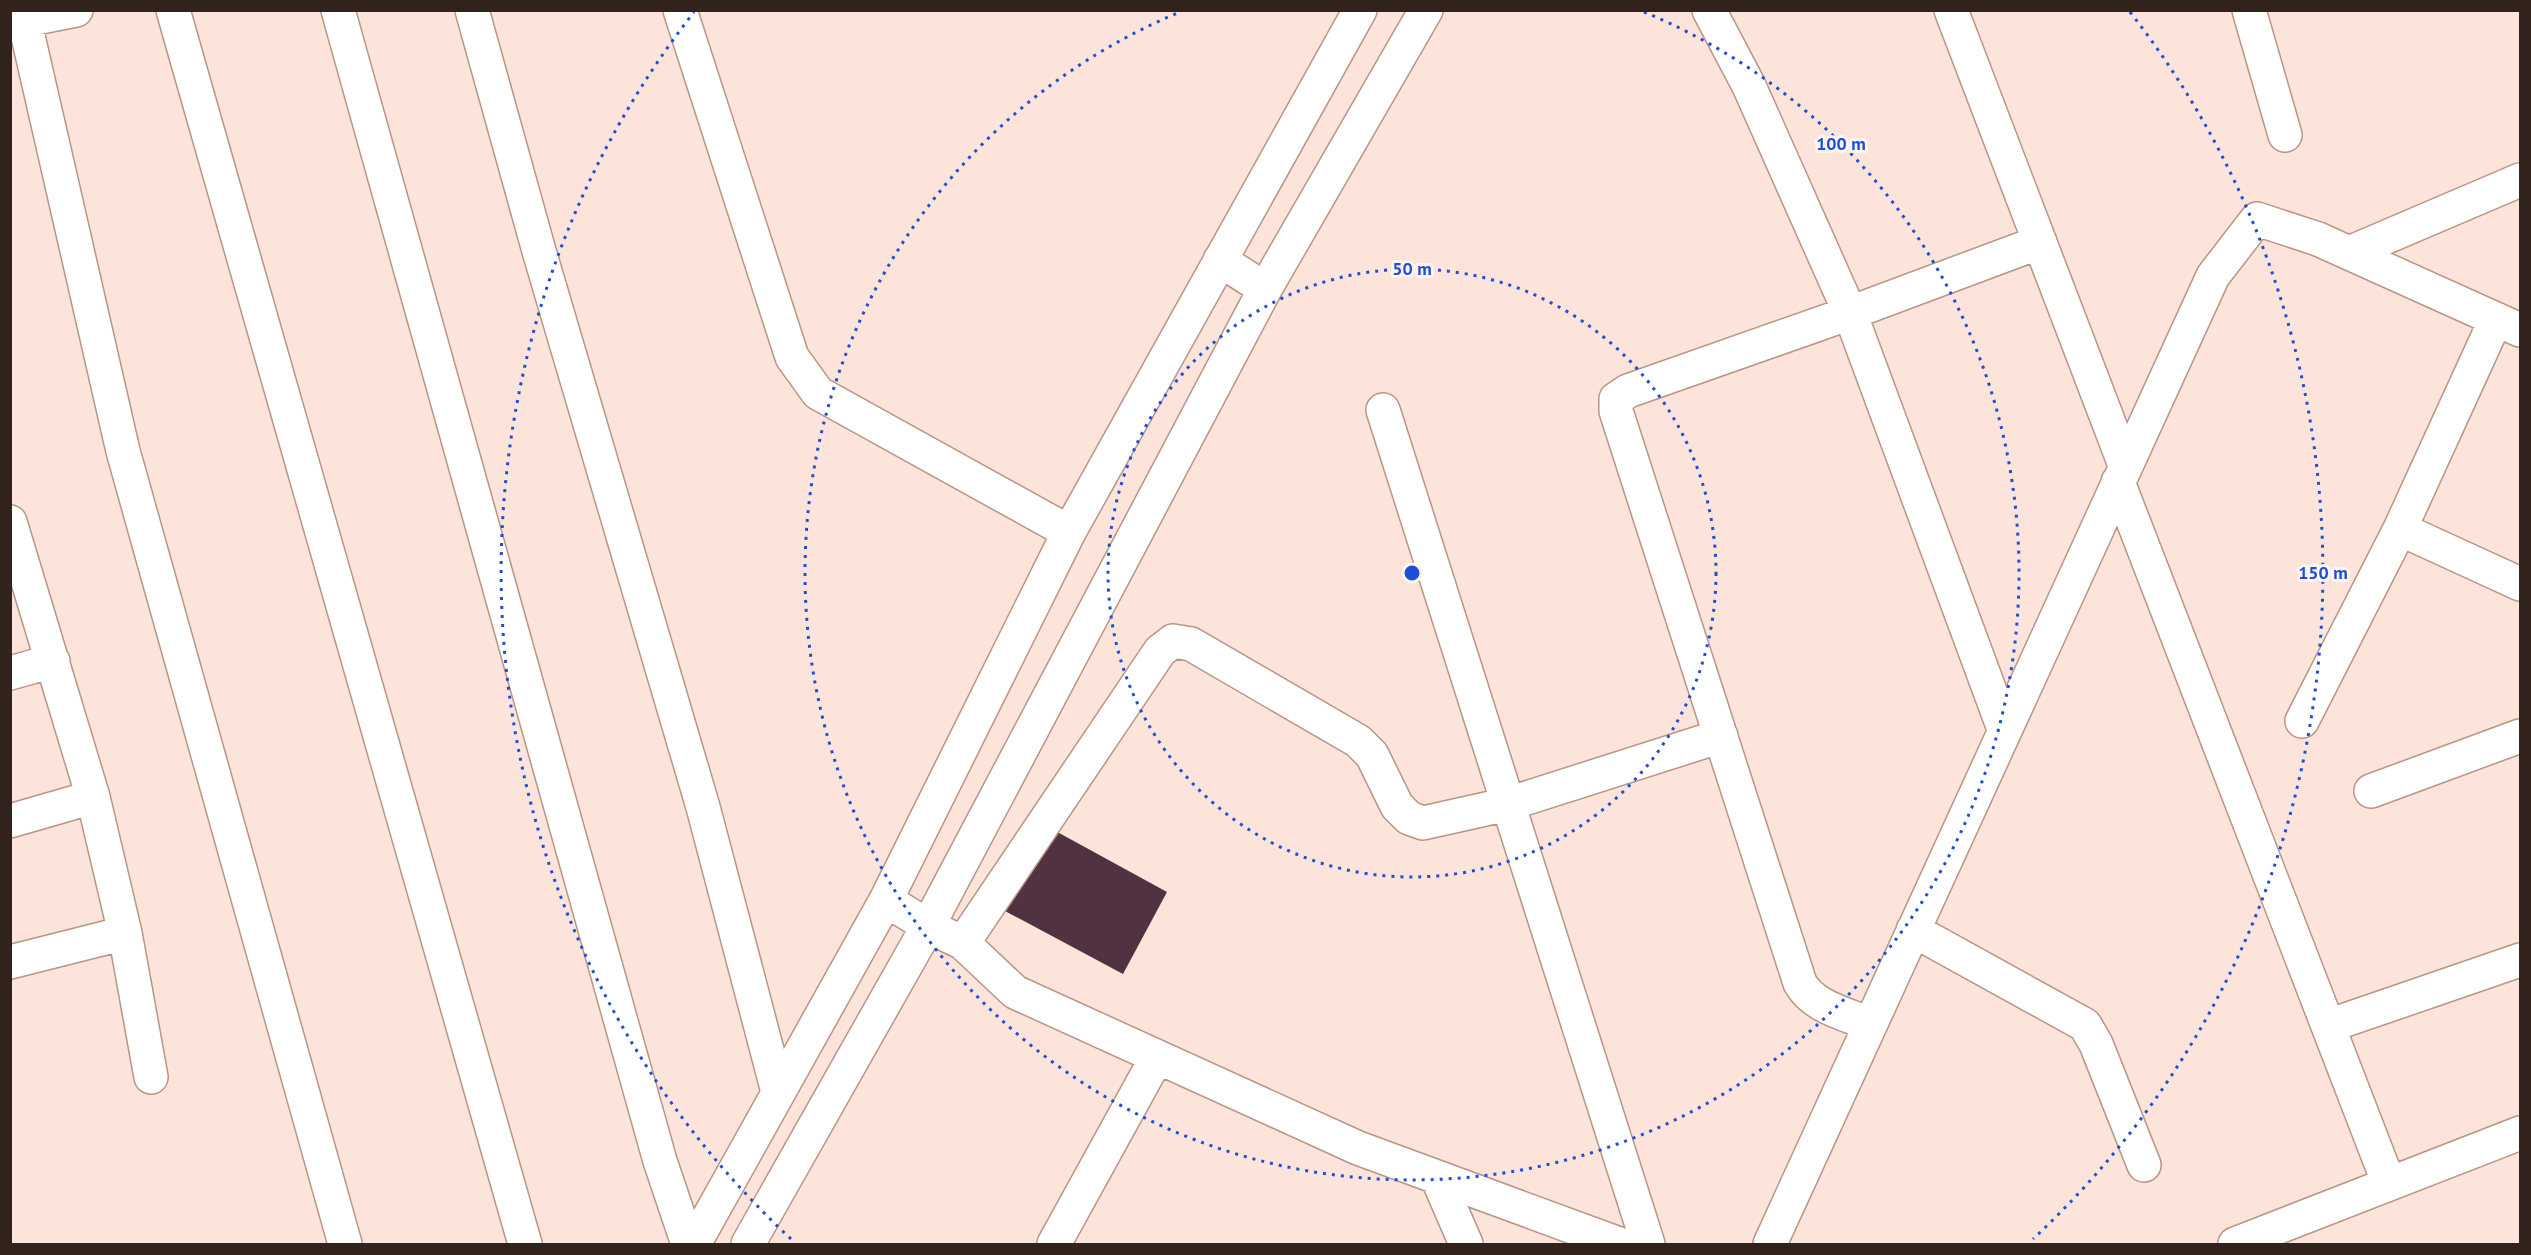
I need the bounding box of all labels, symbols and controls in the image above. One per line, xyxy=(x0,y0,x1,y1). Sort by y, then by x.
text: 100 m xyxy=(1816,132,1866,155)
text: 50 m xyxy=(1392,257,1432,280)
text: 150 m xyxy=(2298,561,2348,584)
centre of rings xyxy=(1402,563,1422,583)

